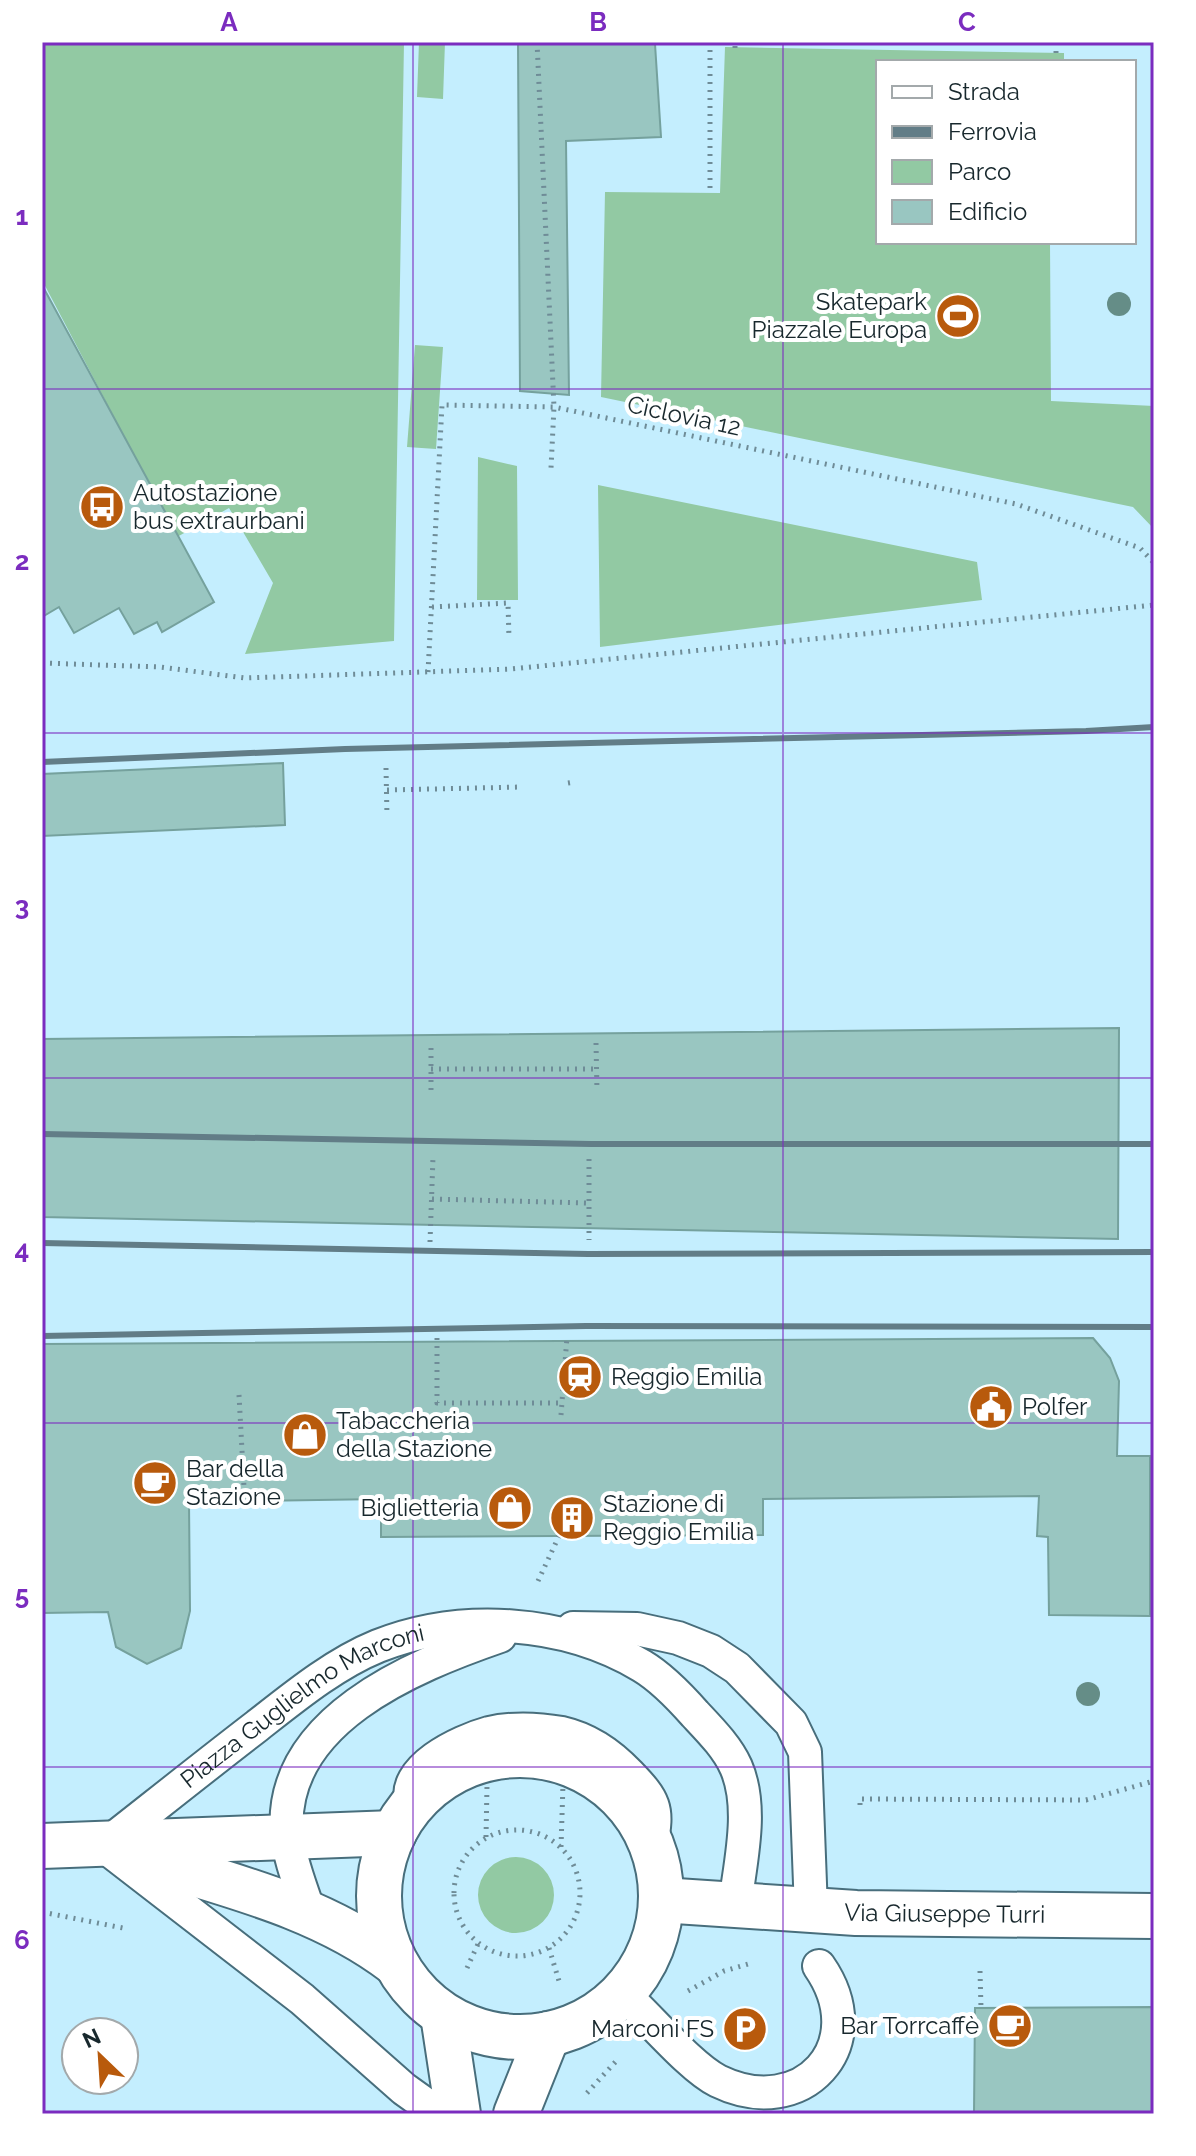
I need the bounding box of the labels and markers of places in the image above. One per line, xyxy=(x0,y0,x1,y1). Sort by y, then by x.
place label: Skatepark Piazzale Europa xyxy=(752,287,927,344)
sports icon: Skatepark Piazzale Europa xyxy=(934,292,982,340)
place label: Autostazione bus extraurbani xyxy=(133,478,305,535)
bus stop icon: Autostazione bus extraurbani xyxy=(78,483,126,531)
station icon: Reggio Emilia xyxy=(556,1353,604,1401)
place label: Reggio Emilia xyxy=(611,1362,762,1391)
public building icon: Polfer xyxy=(967,1383,1015,1431)
place label: Polfer xyxy=(1022,1392,1088,1421)
place label: Tabaccheria della Stazione xyxy=(336,1406,492,1463)
shop icon: Tabaccheria della Stazione xyxy=(281,1411,329,1459)
place label: Bar della Stazione xyxy=(186,1454,284,1511)
cafe icon: Bar della Stazione xyxy=(131,1459,179,1507)
shop icon: Biglietteria xyxy=(486,1484,534,1532)
place label: Stazione di Reggio Emilia xyxy=(603,1489,754,1546)
place label: Biglietteria xyxy=(361,1493,479,1522)
building icon: Stazione di Reggio Emilia xyxy=(548,1494,596,1542)
cafe icon: Bar Torrcaffè xyxy=(986,2002,1034,2050)
parking icon: Marconi FS xyxy=(721,2005,769,2053)
place label: Bar Torrcaffè xyxy=(840,2011,979,2040)
place label: Marconi FS xyxy=(591,2014,714,2043)

